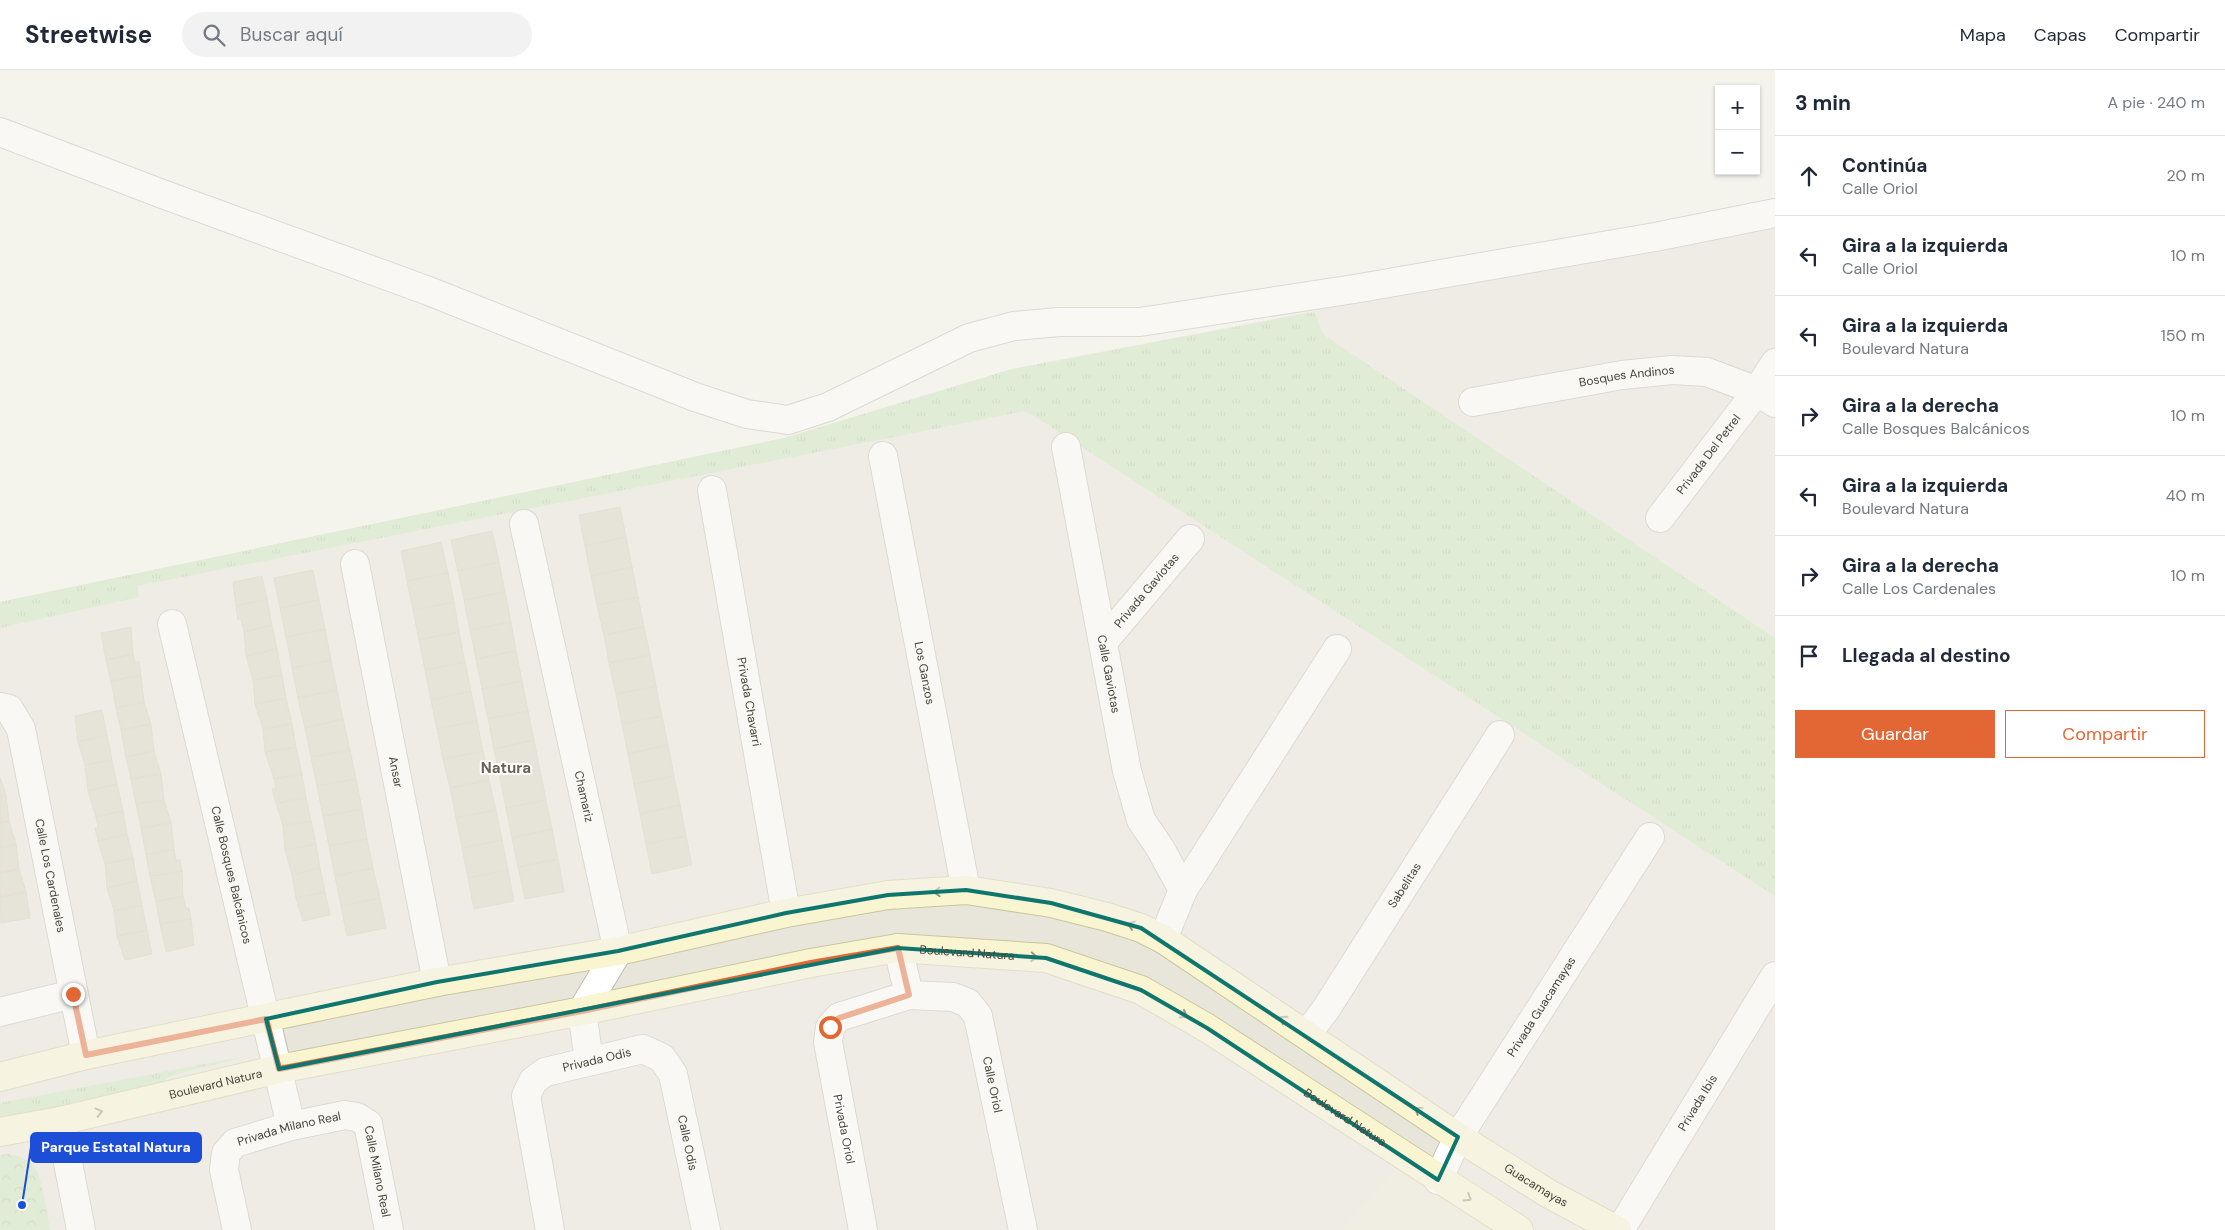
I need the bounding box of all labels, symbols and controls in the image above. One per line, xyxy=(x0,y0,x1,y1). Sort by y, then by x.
search box xyxy=(182,12,532,57)
text: Streetwise xyxy=(25,19,152,50)
icon: search xyxy=(200,21,228,49)
text: Buscar aquí xyxy=(240,22,343,47)
text: Mapa xyxy=(1960,23,2006,47)
text: Capas xyxy=(2034,23,2087,47)
text: Compartir xyxy=(2115,23,2200,47)
map controls xyxy=(1715,85,1760,175)
button: + xyxy=(1715,85,1760,130)
text: 3 min xyxy=(1795,89,1851,117)
text: A pie · 240 m xyxy=(2107,92,2205,113)
button: − xyxy=(1715,130,1760,175)
text: Continúa xyxy=(1842,153,1927,178)
icon: ahead xyxy=(1795,162,1823,190)
text: 20 m xyxy=(2166,165,2205,186)
text: Calle Oriol xyxy=(1842,178,1918,199)
text: Gira a la izquierda xyxy=(1842,233,2008,258)
icon: left xyxy=(1795,242,1823,270)
text: 10 m xyxy=(2171,245,2205,266)
text: Calle Oriol xyxy=(1842,258,1918,279)
text: Gira a la izquierda xyxy=(1842,313,2008,338)
icon: left xyxy=(1795,322,1823,350)
text: 150 m xyxy=(2161,325,2205,346)
text: Boulevard Natura xyxy=(1842,338,1969,359)
street label: Bosques Andinos xyxy=(1578,362,1675,391)
text: Gira a la derecha xyxy=(1842,393,1999,418)
icon: right xyxy=(1795,402,1823,430)
text: 10 m xyxy=(2171,405,2205,426)
street label: Privada Del Petrel xyxy=(1673,411,1744,498)
text: Calle Bosques Balcánicos xyxy=(1842,418,2030,439)
text: Gira a la izquierda xyxy=(1842,473,2008,498)
icon: left xyxy=(1795,482,1823,510)
text: 40 m xyxy=(2166,485,2205,506)
text: Boulevard Natura xyxy=(1842,498,1969,519)
street label: Privada Gaviotas xyxy=(1110,550,1183,631)
text: Gira a la derecha xyxy=(1842,553,1999,578)
icon: right xyxy=(1795,562,1823,590)
text: 10 m xyxy=(2171,565,2205,586)
text: Calle Los Cardenales xyxy=(1842,578,1996,599)
street label: Calle Gaviotas xyxy=(1094,634,1124,714)
street label: Los Ganzos xyxy=(911,640,938,706)
icon: arrive xyxy=(1795,642,1823,670)
text: Llegada al destino xyxy=(1842,643,2011,668)
street label: Privada Chavarri xyxy=(733,656,765,748)
button: Guardar xyxy=(1795,710,1995,758)
button: Compartir xyxy=(2005,710,2205,758)
street label: Ansar xyxy=(385,755,407,790)
district label: Natura xyxy=(481,758,531,778)
street label: Chamariz xyxy=(571,769,597,824)
street label: Calle Bosques Balcánicos xyxy=(207,805,256,946)
street label: Calle Los Cardenales xyxy=(31,817,69,934)
street label: Sabelitas xyxy=(1384,860,1425,911)
one-way arrow xyxy=(933,886,941,897)
one-way arrow xyxy=(1127,920,1135,930)
street label: Boulevard Natura xyxy=(919,941,1015,964)
one-way arrow xyxy=(1030,952,1038,963)
street label: Privada Guacamayas xyxy=(1503,954,1579,1060)
route end xyxy=(62,983,85,1006)
one-way arrow xyxy=(1179,1009,1188,1019)
route start xyxy=(819,1016,842,1039)
one-way arrow xyxy=(1280,1016,1289,1026)
street label: Privada Odis xyxy=(561,1044,633,1076)
street label: Calle Oriol xyxy=(979,1055,1006,1114)
street label: Boulevard Natura xyxy=(167,1065,264,1103)
street label: Privada Ibis xyxy=(1674,1072,1721,1134)
street label: Boulevard Natura xyxy=(1301,1085,1389,1150)
street label: Privada Oriol xyxy=(829,1093,859,1165)
one-way arrow xyxy=(95,1107,103,1117)
one-way arrow xyxy=(1414,1107,1424,1116)
street label: Privada Milano Real xyxy=(235,1108,342,1150)
street label: Calle Odis xyxy=(674,1113,701,1172)
street label: Calle Milano Real xyxy=(361,1124,394,1218)
callout: Parque Estatal Natura xyxy=(31,1133,201,1162)
text: Parque Estatal Natura xyxy=(41,1138,191,1156)
street label: Guacamayas xyxy=(1501,1160,1571,1211)
one-way arrow xyxy=(1462,1192,1471,1201)

